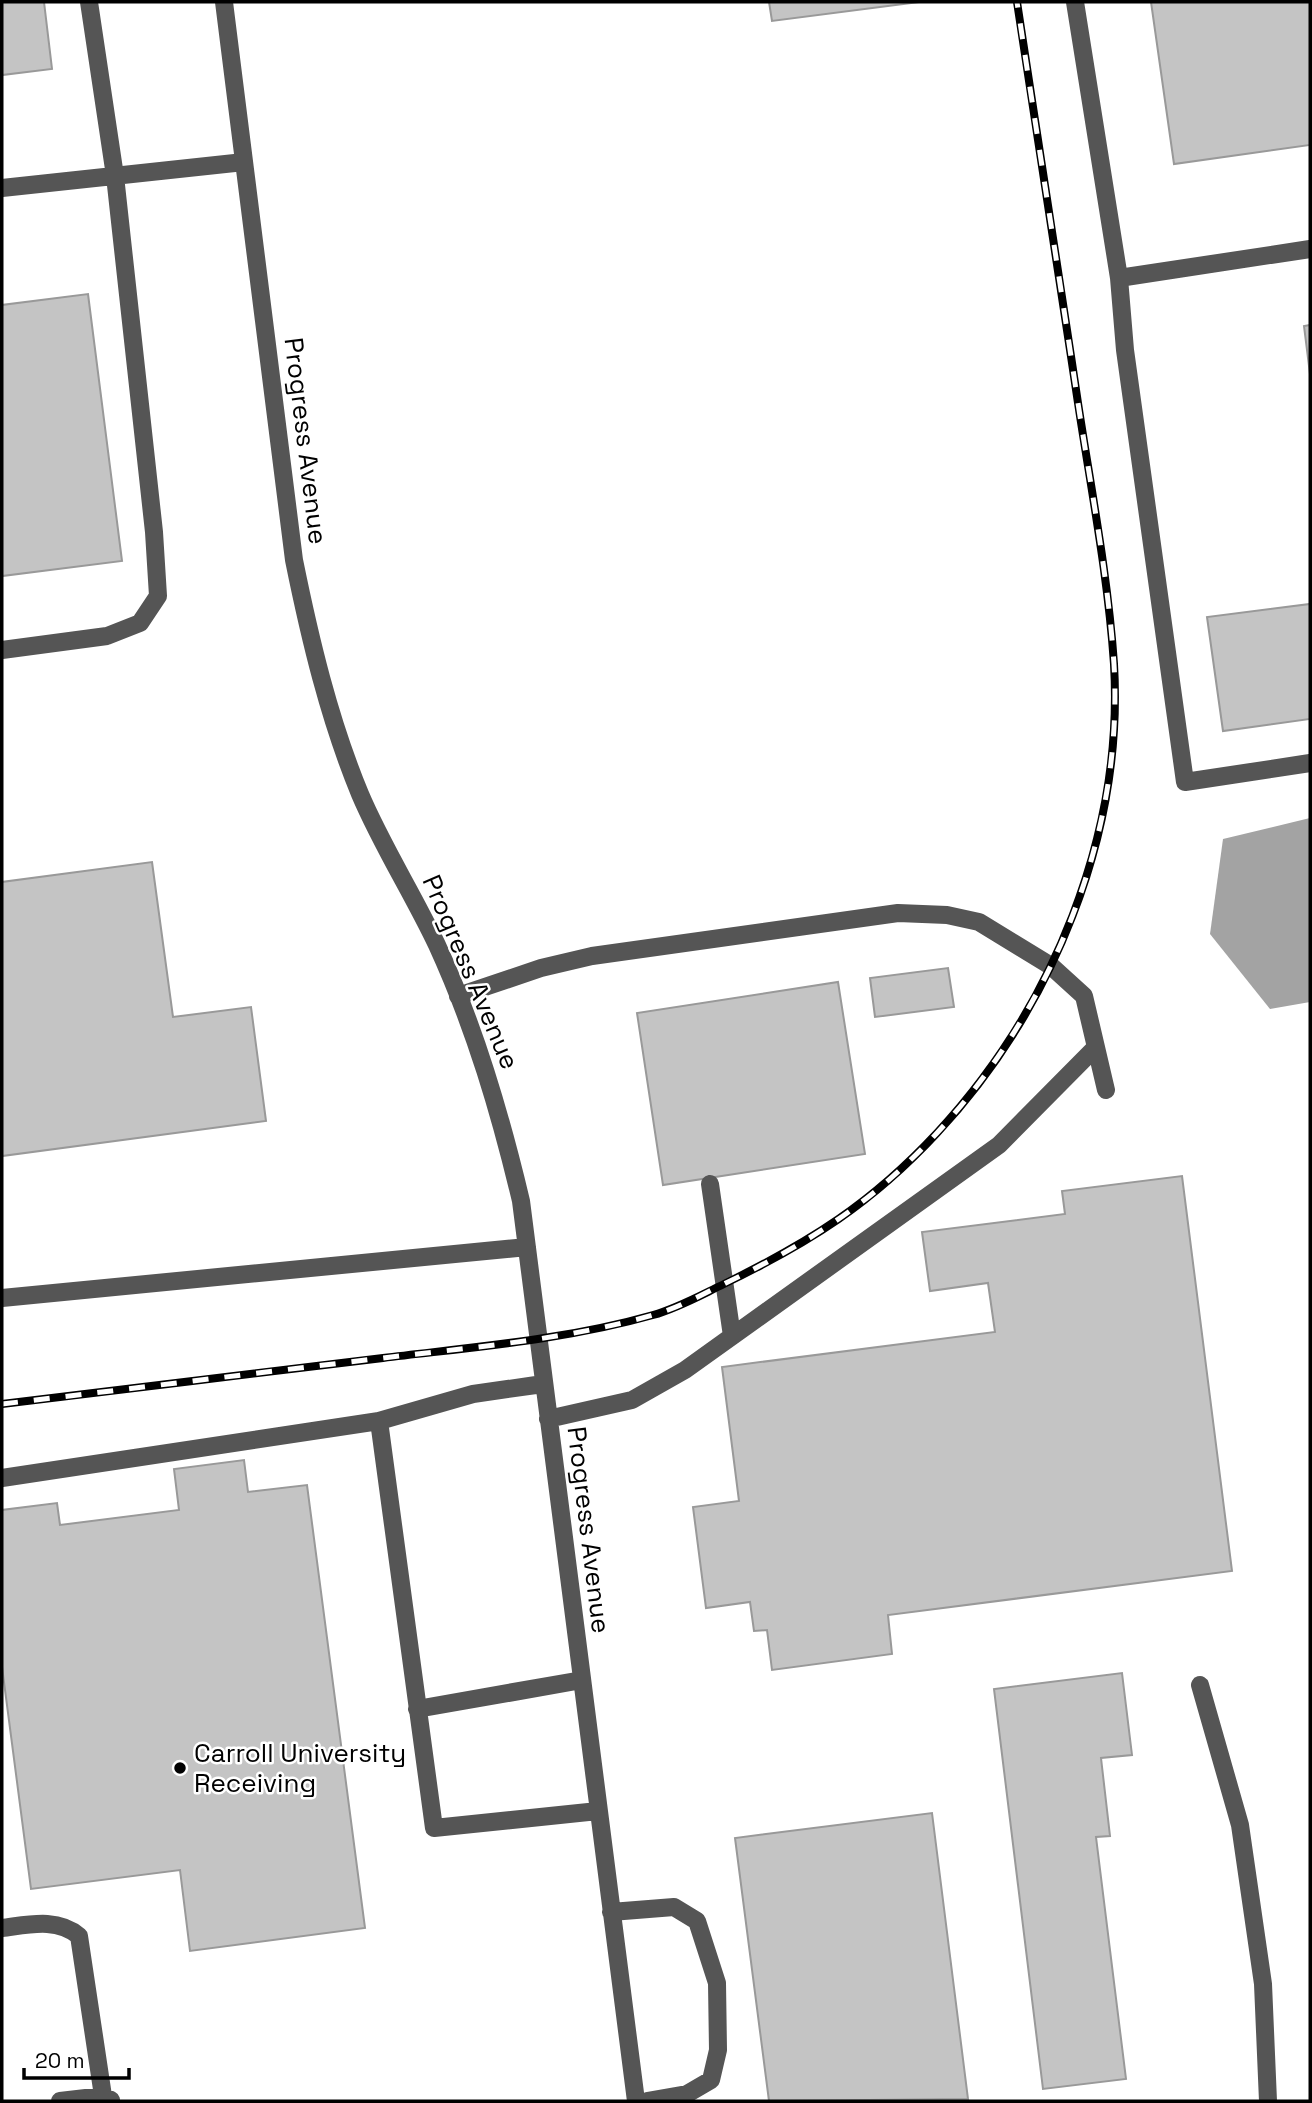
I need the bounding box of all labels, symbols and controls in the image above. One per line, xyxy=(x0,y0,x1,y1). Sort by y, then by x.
street label: Progress Avenue xyxy=(276,336,336,546)
street label: Progress Avenue xyxy=(415,870,527,1074)
street label: Progress Avenue xyxy=(559,1425,619,1635)
place label: Carroll University Receiving xyxy=(194,1736,406,1800)
marker: Carroll University Receiving xyxy=(172,1760,188,1776)
scale bar xyxy=(24,2036,130,2080)
text: 20 m xyxy=(35,2047,85,2074)

